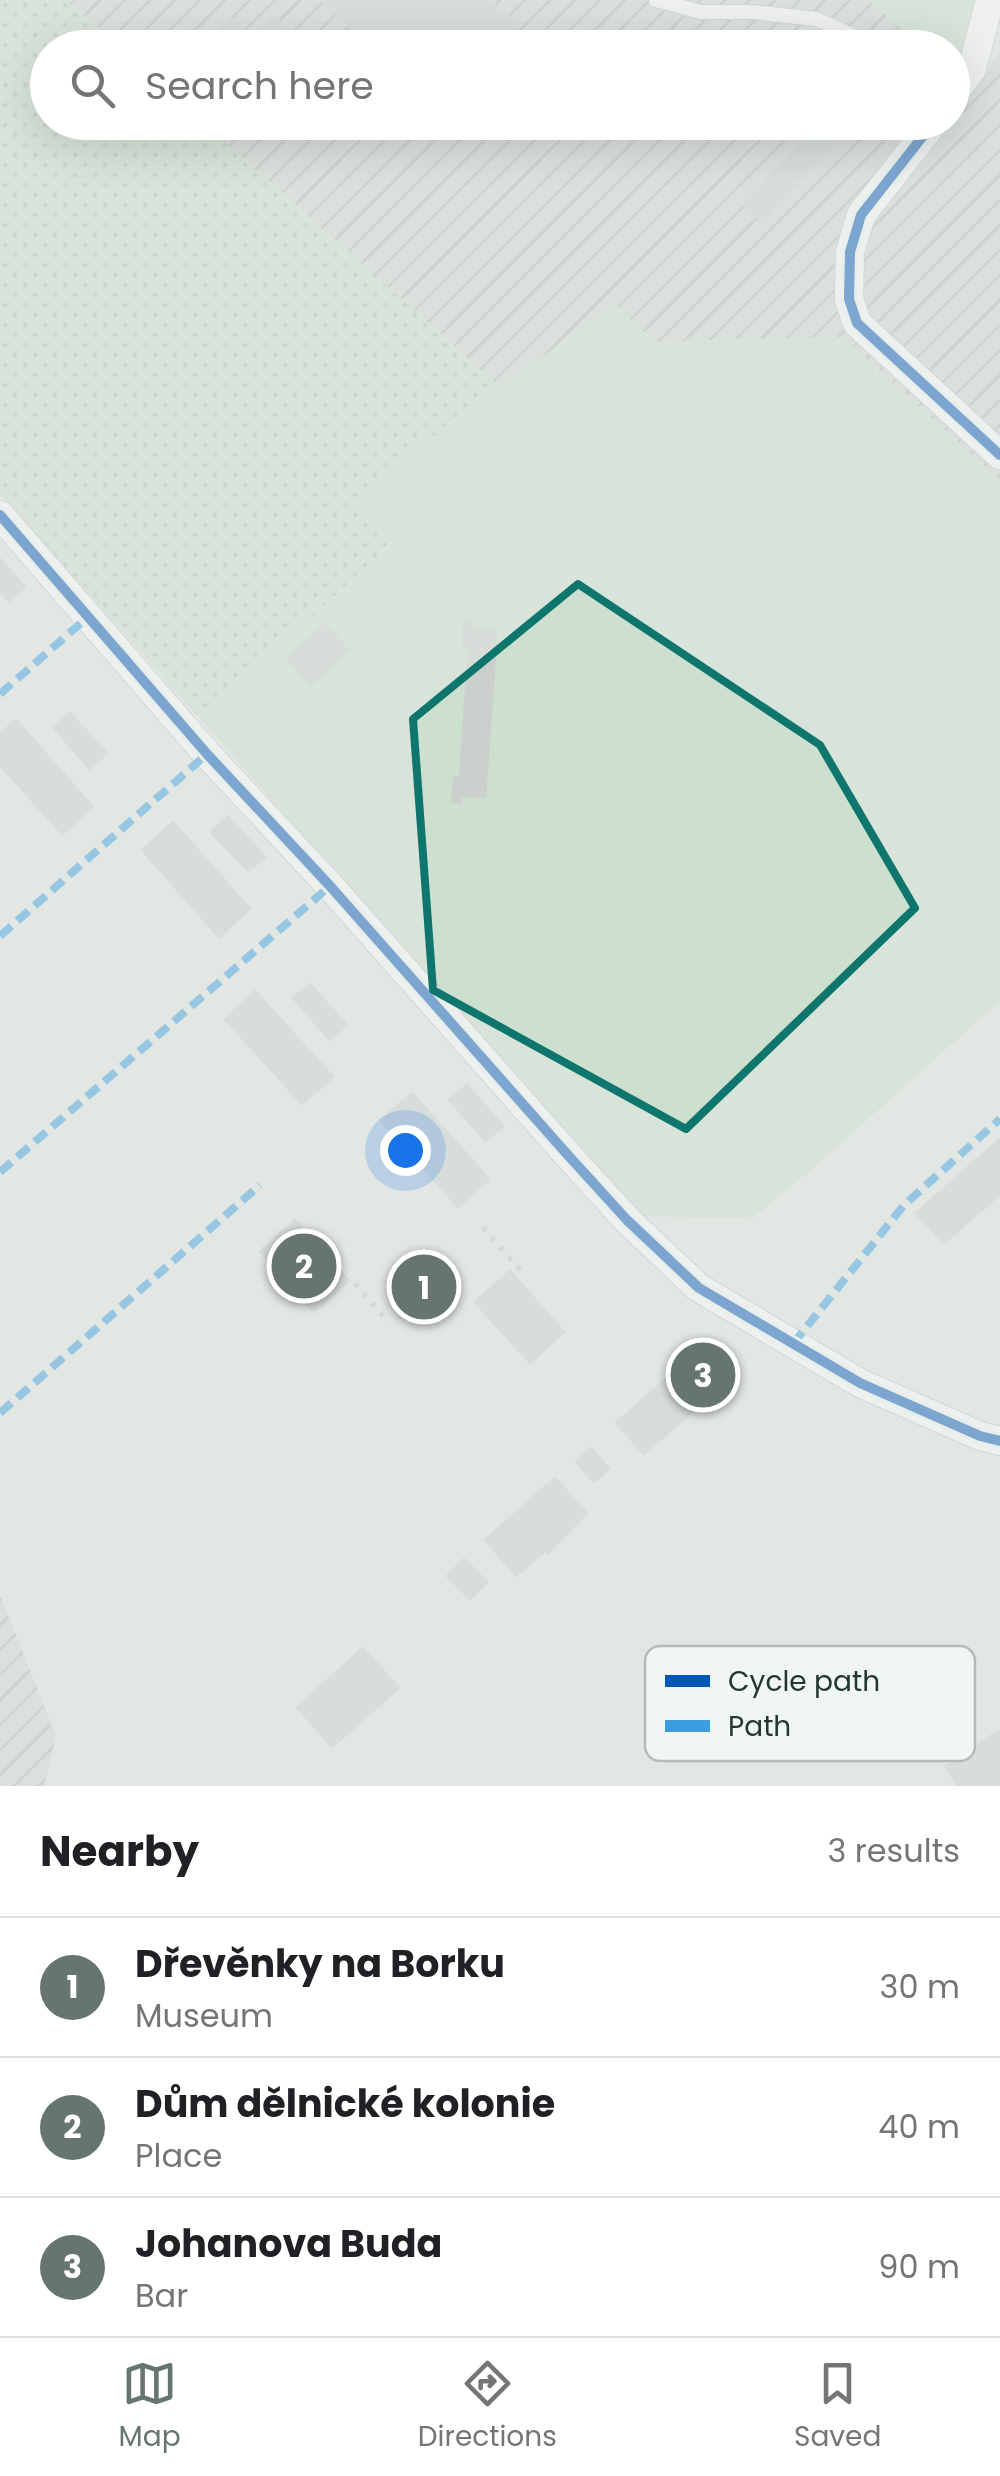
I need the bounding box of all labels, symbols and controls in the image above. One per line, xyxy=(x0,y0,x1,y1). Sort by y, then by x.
search box xyxy=(30,30,970,140)
icon: search xyxy=(65,58,120,113)
text: Search here xyxy=(145,59,374,112)
your location xyxy=(380,1125,431,1176)
pin: 2 xyxy=(272,1228,336,1304)
pin: 1 xyxy=(392,1250,456,1324)
pin: 3 xyxy=(670,1338,736,1412)
legend xyxy=(645,1646,975,1761)
text: Cycle path xyxy=(728,1662,880,1701)
text: Path xyxy=(728,1707,791,1746)
text: Nearby xyxy=(40,1822,199,1881)
text: 3 results xyxy=(827,1828,960,1873)
text: Dřevěnky na Borku xyxy=(135,1937,505,1990)
text: 1 xyxy=(66,1964,79,2009)
text: 30 m xyxy=(880,1964,960,2009)
text: Museum xyxy=(135,1993,273,2038)
text: Dům dělnické kolonie xyxy=(135,2077,555,2130)
text: 2 xyxy=(63,2104,82,2149)
text: 40 m xyxy=(878,2104,960,2149)
text: Place xyxy=(135,2133,222,2178)
text: Johanova Buda xyxy=(135,2217,442,2270)
text: 3 xyxy=(63,2244,82,2289)
text: 90 m xyxy=(878,2244,960,2289)
text: Bar xyxy=(135,2273,188,2318)
tab: Map xyxy=(119,2356,181,2458)
tab: Directions xyxy=(418,2356,557,2458)
tab: Saved xyxy=(794,2356,881,2458)

